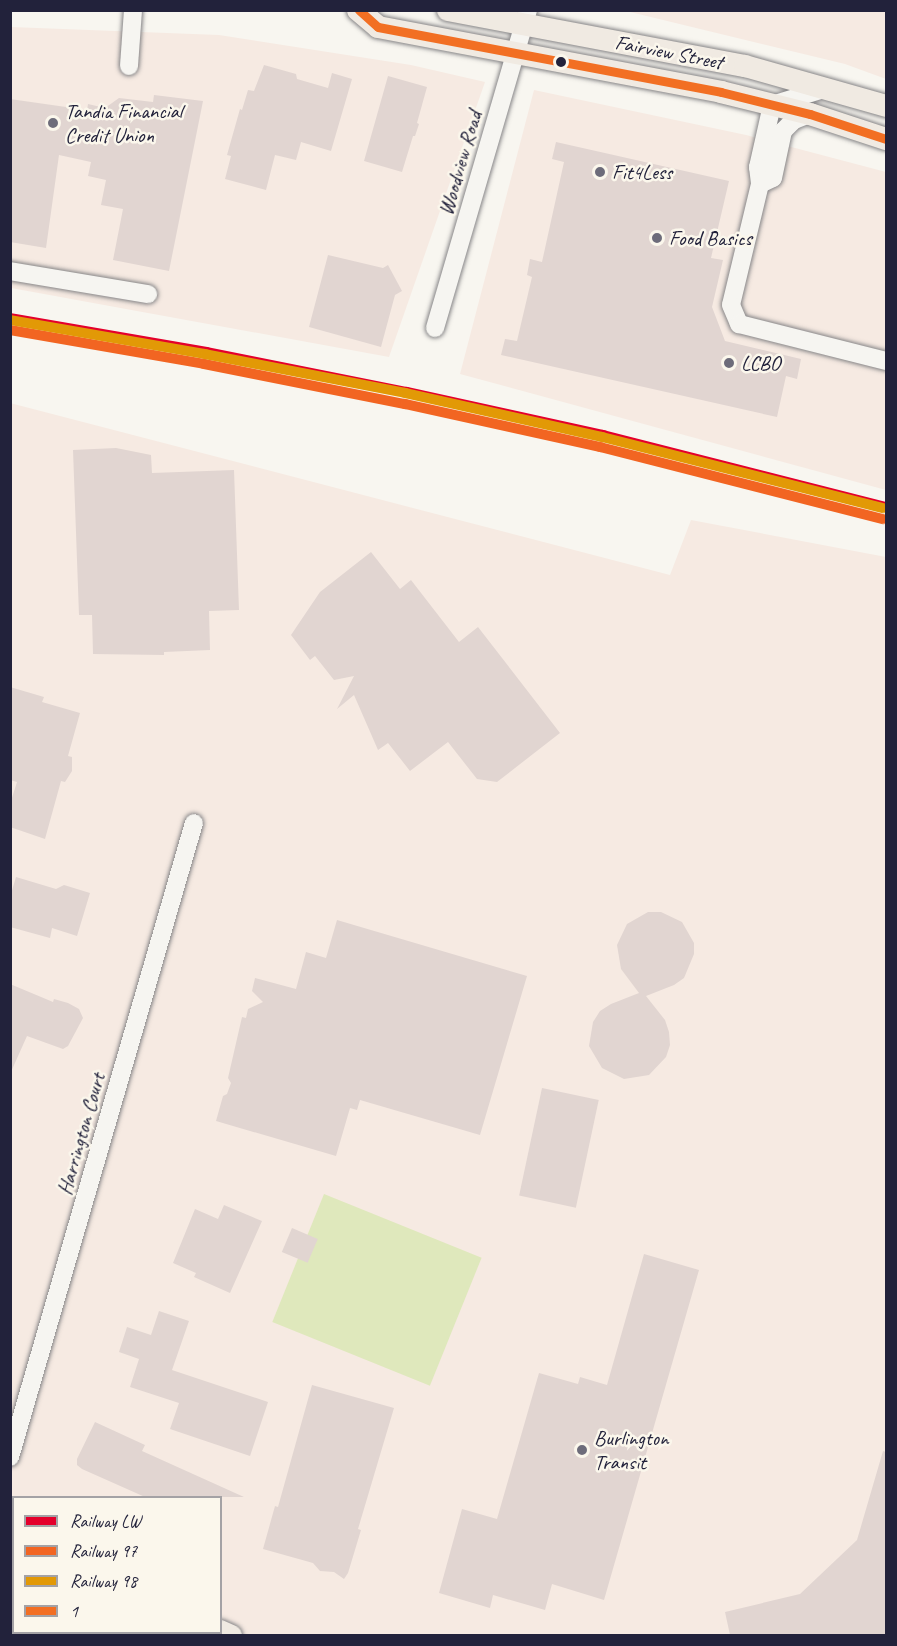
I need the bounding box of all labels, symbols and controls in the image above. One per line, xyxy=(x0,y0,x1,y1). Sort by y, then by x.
street label: Fairview Street xyxy=(613,29,725,75)
unlabelled marker xyxy=(555,56,567,68)
place label: Tandia Financial Credit Union xyxy=(65,98,183,148)
street label: Woodview Road xyxy=(433,108,487,218)
marker: Tandia Financial Credit Union xyxy=(46,116,60,130)
place label: Fit4Less xyxy=(612,159,672,185)
marker: Fit4Less xyxy=(593,165,607,179)
place label: Food Basics xyxy=(669,225,752,251)
marker: Food Basics xyxy=(650,231,664,245)
place label: LCBO xyxy=(741,350,780,376)
marker: LCBO xyxy=(722,356,736,370)
street label: Harrington Court xyxy=(52,1070,110,1198)
place label: Burlington Transit xyxy=(594,1425,668,1475)
marker: Burlington Transit xyxy=(575,1443,589,1457)
legend xyxy=(12,1496,222,1634)
text: Railway LW xyxy=(70,1510,141,1532)
text: Railway 97 xyxy=(70,1540,137,1562)
text: Railway 98 xyxy=(70,1570,137,1592)
text: 1 xyxy=(70,1600,78,1622)

